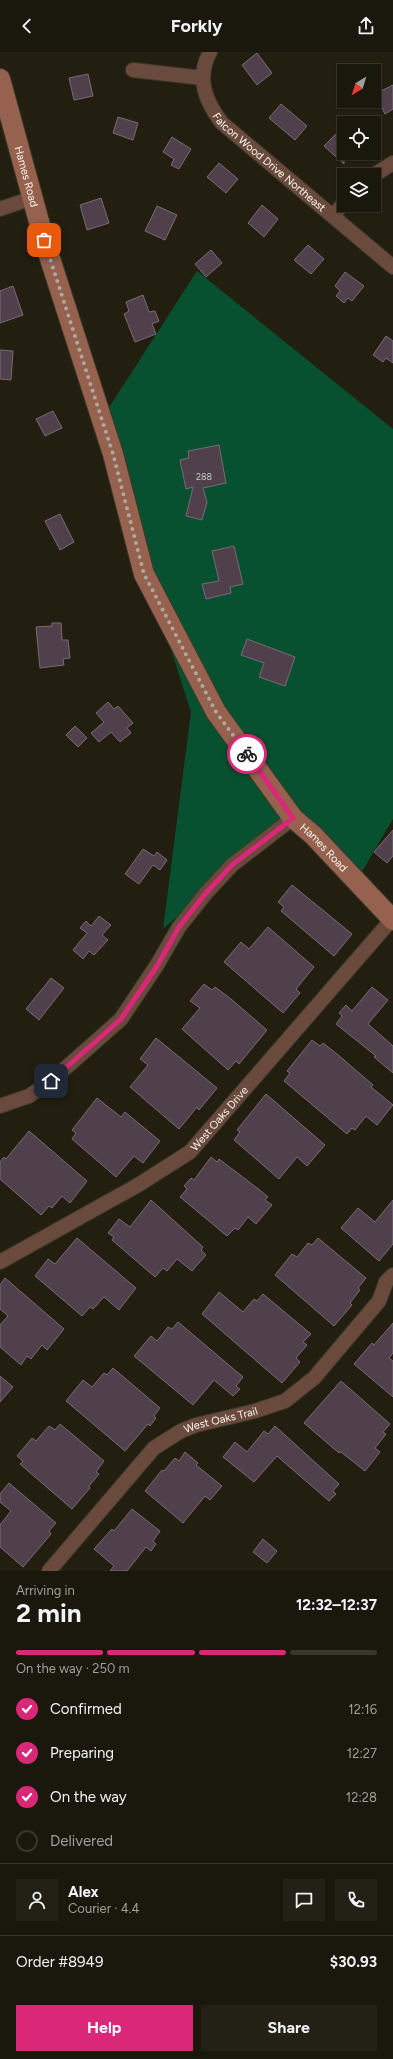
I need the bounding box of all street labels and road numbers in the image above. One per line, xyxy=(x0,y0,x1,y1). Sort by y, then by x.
street label: Falcon Wood Drive Northeast xyxy=(210,110,329,214)
street label: Hames Road xyxy=(12,145,41,208)
street label: Hames Road xyxy=(297,820,350,874)
street label: West Oaks Drive xyxy=(188,1084,251,1153)
street label: West Oaks Trail xyxy=(182,1404,259,1436)

